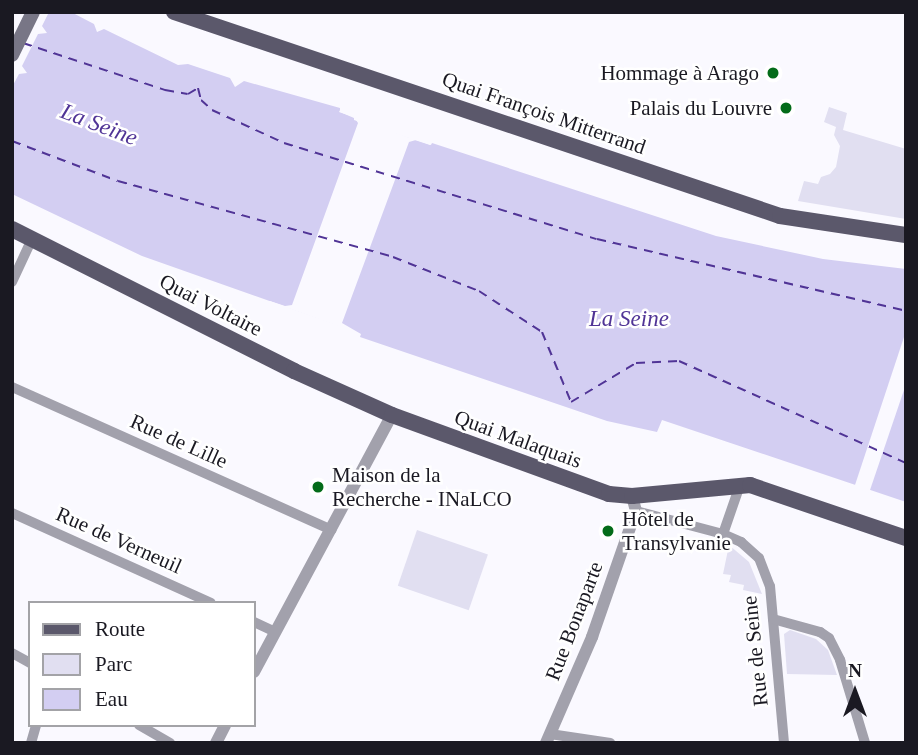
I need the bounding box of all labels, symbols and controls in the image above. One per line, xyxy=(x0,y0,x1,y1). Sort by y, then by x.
place label: Hommage à Arago xyxy=(580,60,759,86)
street label: Quai François Mitterrand xyxy=(427,62,661,164)
marker: Hommage à Arago xyxy=(765,65,781,81)
place label: Palais du Louvre xyxy=(612,95,772,121)
water label: La Seine xyxy=(52,96,146,154)
marker: Palais du Louvre xyxy=(778,100,794,116)
street label: Quai Voltaire xyxy=(149,265,273,345)
water label: La Seine xyxy=(584,305,674,333)
street label: Quai Malaquais xyxy=(443,401,593,477)
street label: Rue de Lille xyxy=(122,407,236,475)
place label: Maison de la Recherche - INaLCO xyxy=(332,462,524,512)
marker: Maison de la Recherche - INaLCO xyxy=(310,479,326,495)
street label: Rue de Verneuil xyxy=(44,498,194,582)
place label: Hôtel de Transylvanie xyxy=(622,506,745,556)
marker: Hôtel de Transylvanie xyxy=(600,523,616,539)
street label: Rue Bonaparte xyxy=(536,549,612,693)
street label: Rue de Seine xyxy=(736,587,774,715)
legend xyxy=(28,601,256,727)
text: Route xyxy=(95,617,145,641)
text: Parc xyxy=(95,652,132,676)
north arrow xyxy=(820,657,890,727)
text: N xyxy=(848,660,862,681)
text: Eau xyxy=(95,687,128,711)

